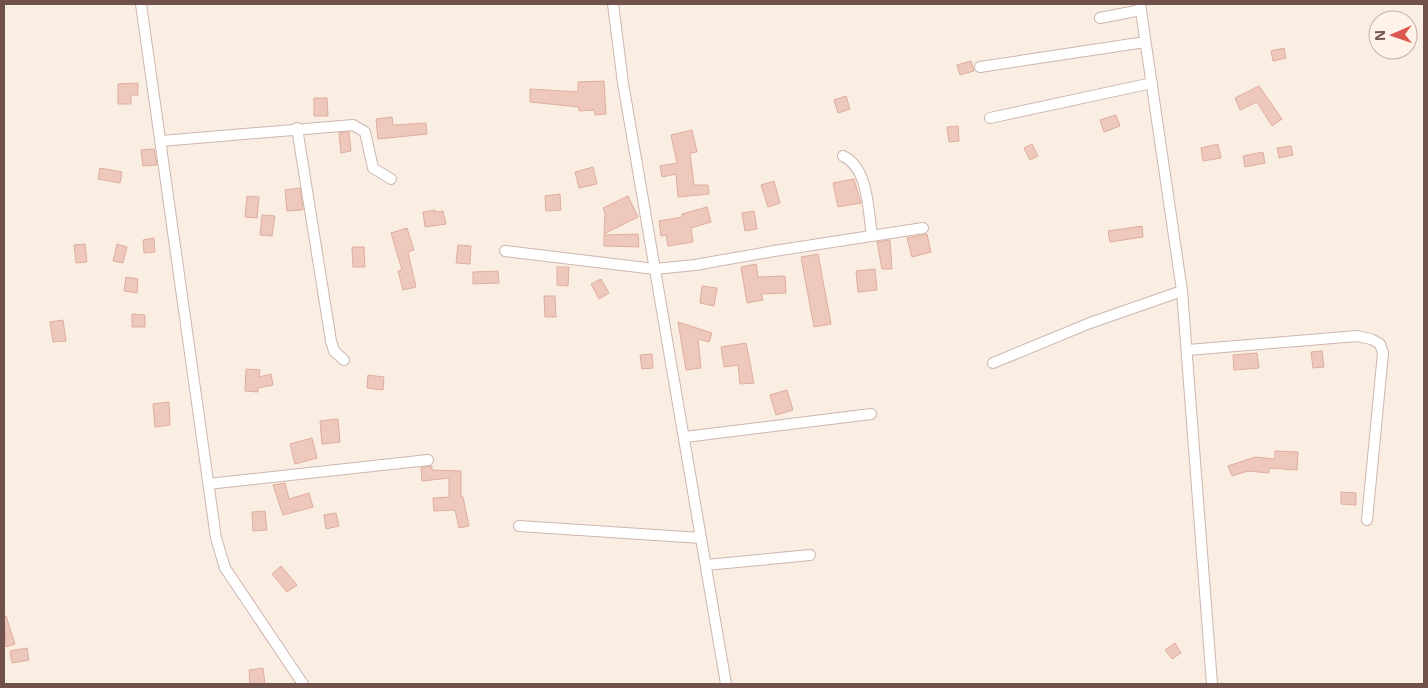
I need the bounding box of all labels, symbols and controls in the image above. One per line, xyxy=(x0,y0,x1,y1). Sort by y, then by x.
north arrow xyxy=(1368,10,1418,60)
text: N xyxy=(1370,29,1389,41)

